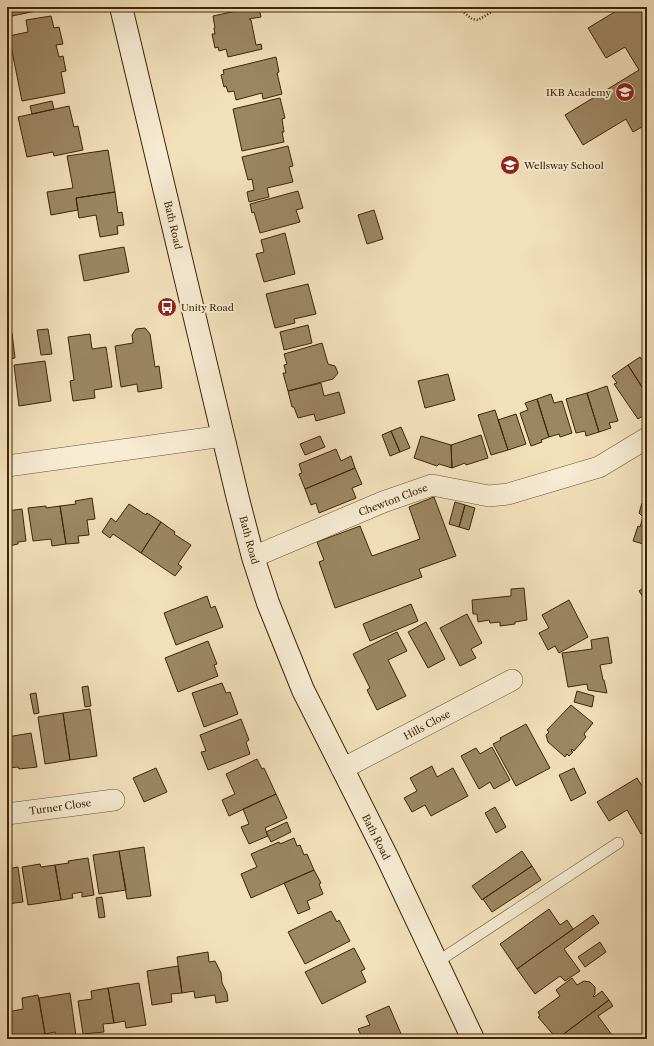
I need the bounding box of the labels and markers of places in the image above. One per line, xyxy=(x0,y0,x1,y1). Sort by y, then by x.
school or university icon: IKB Academy xyxy=(614,81,636,103)
place label: IKB Academy xyxy=(546,86,611,99)
school or university icon: Wellsway School xyxy=(499,154,521,176)
place label: Wellsway School xyxy=(523,159,604,172)
bus stop icon: Unity Road xyxy=(156,296,178,318)
place label: Unity Road xyxy=(181,301,234,314)

